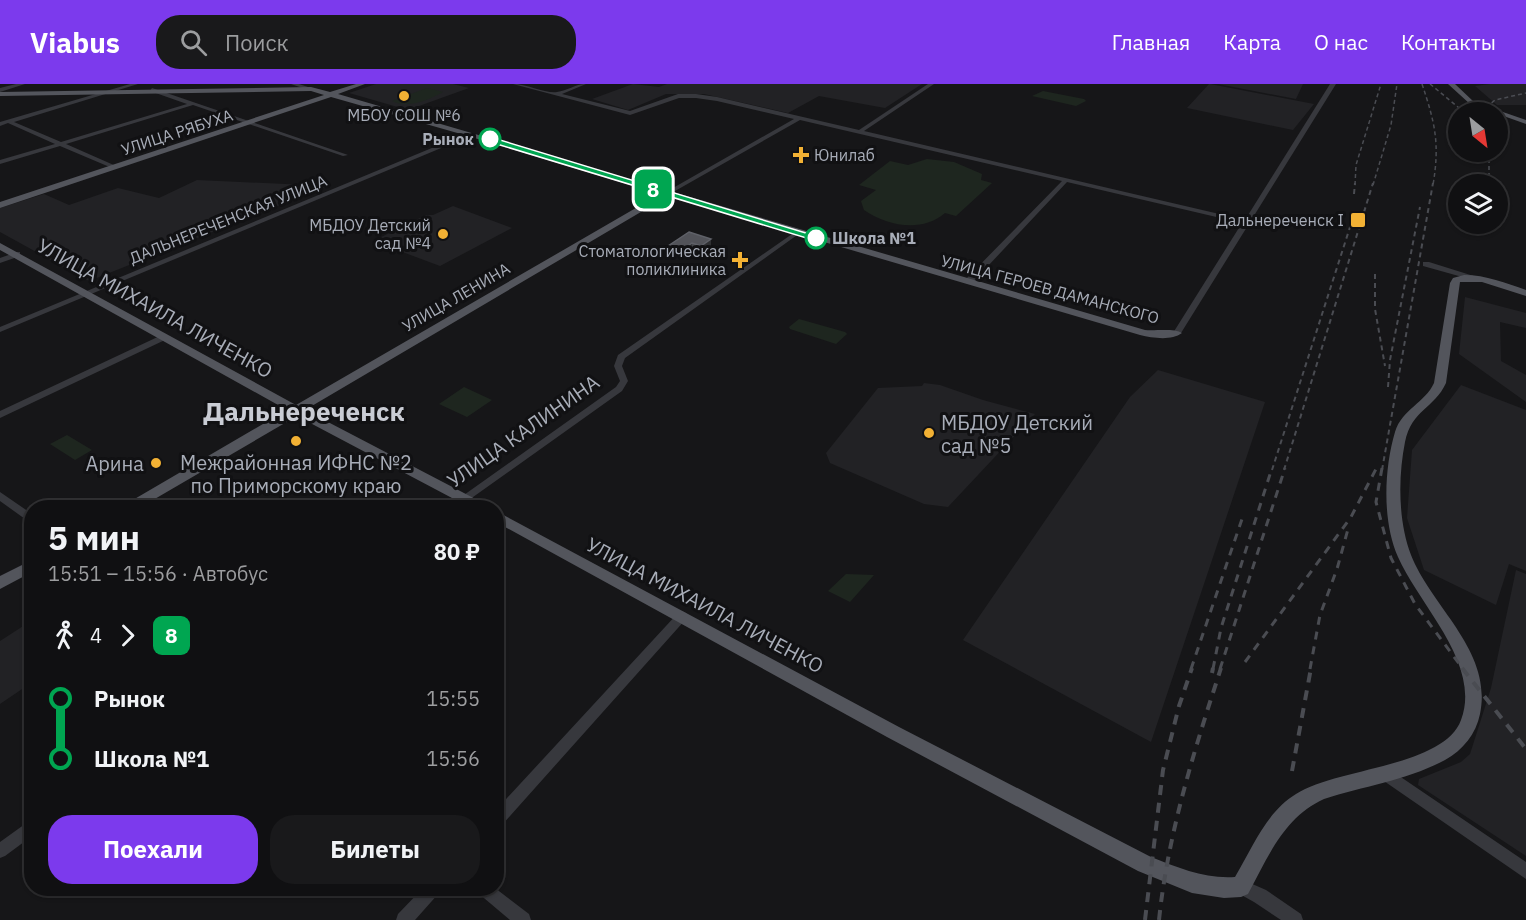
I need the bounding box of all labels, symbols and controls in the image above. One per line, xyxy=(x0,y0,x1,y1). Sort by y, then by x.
search box xyxy=(156,15,576,69)
text: Viabus xyxy=(30,24,120,61)
icon: search xyxy=(177,26,210,59)
text: Поиск xyxy=(225,28,289,57)
text: Главная xyxy=(1112,28,1190,56)
text: Карта xyxy=(1223,28,1281,56)
text: О нас xyxy=(1314,28,1368,56)
text: Контакты xyxy=(1401,28,1496,56)
marker: МБОУ СОШ №6 xyxy=(397,89,411,103)
north arrow xyxy=(1448,102,1508,162)
map controls xyxy=(1448,102,1508,234)
street label: УЛИЦА РЯБУХА xyxy=(119,105,235,159)
place label: МБОУ СОШ №6 xyxy=(347,105,461,125)
marker: Рынок xyxy=(479,128,501,150)
place label: Рынок xyxy=(422,129,474,149)
place label: Юнилаб xyxy=(814,145,875,165)
marker: Юнилаб xyxy=(792,146,810,164)
street label: ДАЛЬНЕРЕЧЕНСКАЯ УЛИЦА xyxy=(126,170,330,268)
line badge: 8 xyxy=(634,170,672,208)
button: layers xyxy=(1448,174,1508,234)
text: 8 xyxy=(647,175,659,203)
place label: Дальнереченск I xyxy=(1216,210,1344,230)
marker: Дальнереченск I xyxy=(1349,211,1367,229)
place label: МБДОУ Детский сад №4 xyxy=(309,215,431,253)
marker: МБДОУ Детский сад №4 xyxy=(436,227,450,241)
marker: Школа №1 xyxy=(805,227,827,249)
place label: Школа №1 xyxy=(832,228,916,248)
street label: УЛИЦА МИХАИЛА ЛИЧЕНКО xyxy=(32,232,278,384)
place label: Стоматологическая поликлиника xyxy=(579,241,726,279)
street label: УЛИЦА ГЕРОЕВ ДАМАНСКОГО xyxy=(939,250,1161,328)
marker: Стоматологическая поликлиника xyxy=(731,251,749,269)
street label: УЛИЦА ЛЕНИНА xyxy=(399,258,513,336)
street label: УЛИЦА КАЛИНИНА xyxy=(441,368,605,494)
district label: Дальнереченск xyxy=(203,394,405,428)
place label: МБДОУ Детский сад №5 xyxy=(941,409,1093,459)
marker: МБДОУ Детский сад №5 xyxy=(922,426,936,440)
marker: Межрайонная ИФНС №2 по Приморскому краю xyxy=(289,434,303,448)
place label: Межрайонная ИФНС №2 по Приморскому краю xyxy=(180,449,412,499)
place label: Арина xyxy=(85,450,144,477)
marker: Арина xyxy=(149,456,163,470)
text: 5 мин xyxy=(48,516,140,559)
street label: УЛИЦА МИХАИЛА ЛИЧЕНКО xyxy=(582,531,828,679)
text: 80 ₽ xyxy=(434,537,480,566)
text: 15:51 – 15:56 · Автобус xyxy=(48,560,268,587)
icon: walk xyxy=(48,619,81,652)
icon: forward xyxy=(111,619,144,652)
text: 8 xyxy=(165,621,178,649)
text: 4 xyxy=(90,622,102,649)
text: Рынок xyxy=(94,684,165,713)
text: 15:55 xyxy=(426,685,480,712)
text: Школа №1 xyxy=(94,744,209,773)
text: 15:56 xyxy=(426,745,480,772)
button: Поехали xyxy=(48,815,258,884)
button: Билеты xyxy=(270,815,480,884)

